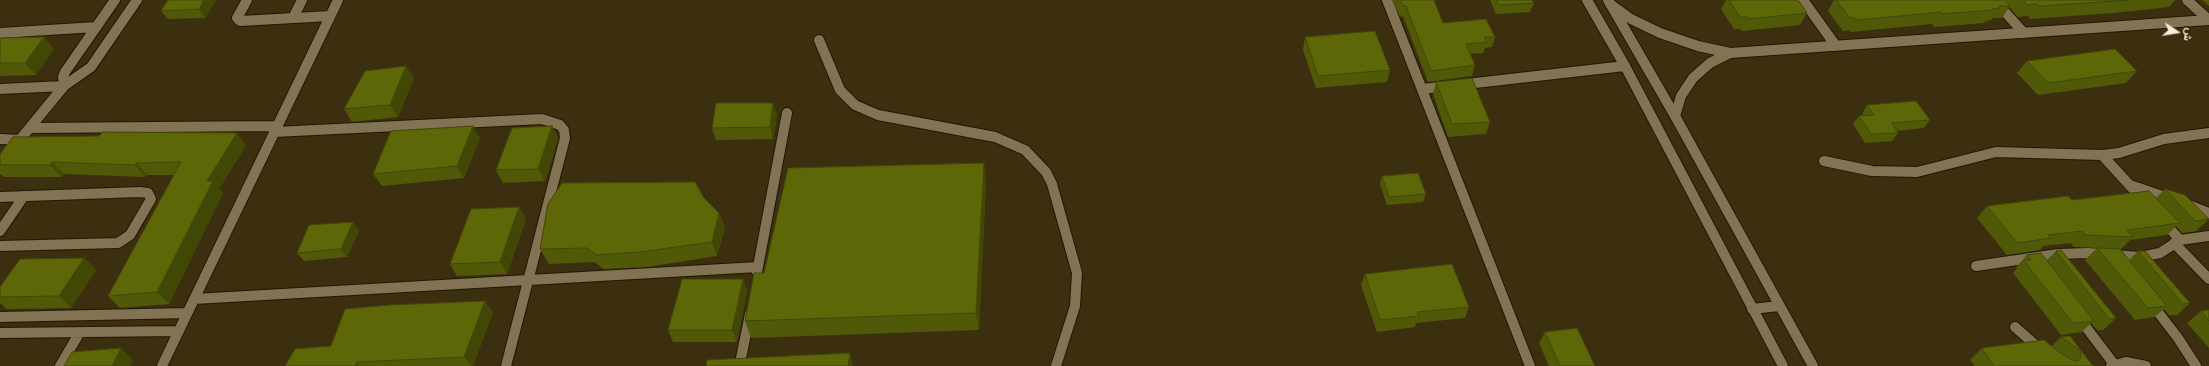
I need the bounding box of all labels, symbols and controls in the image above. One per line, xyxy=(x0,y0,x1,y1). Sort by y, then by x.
north arrow xyxy=(2157,12,2197,52)
text: ش xyxy=(2181,27,2196,42)

